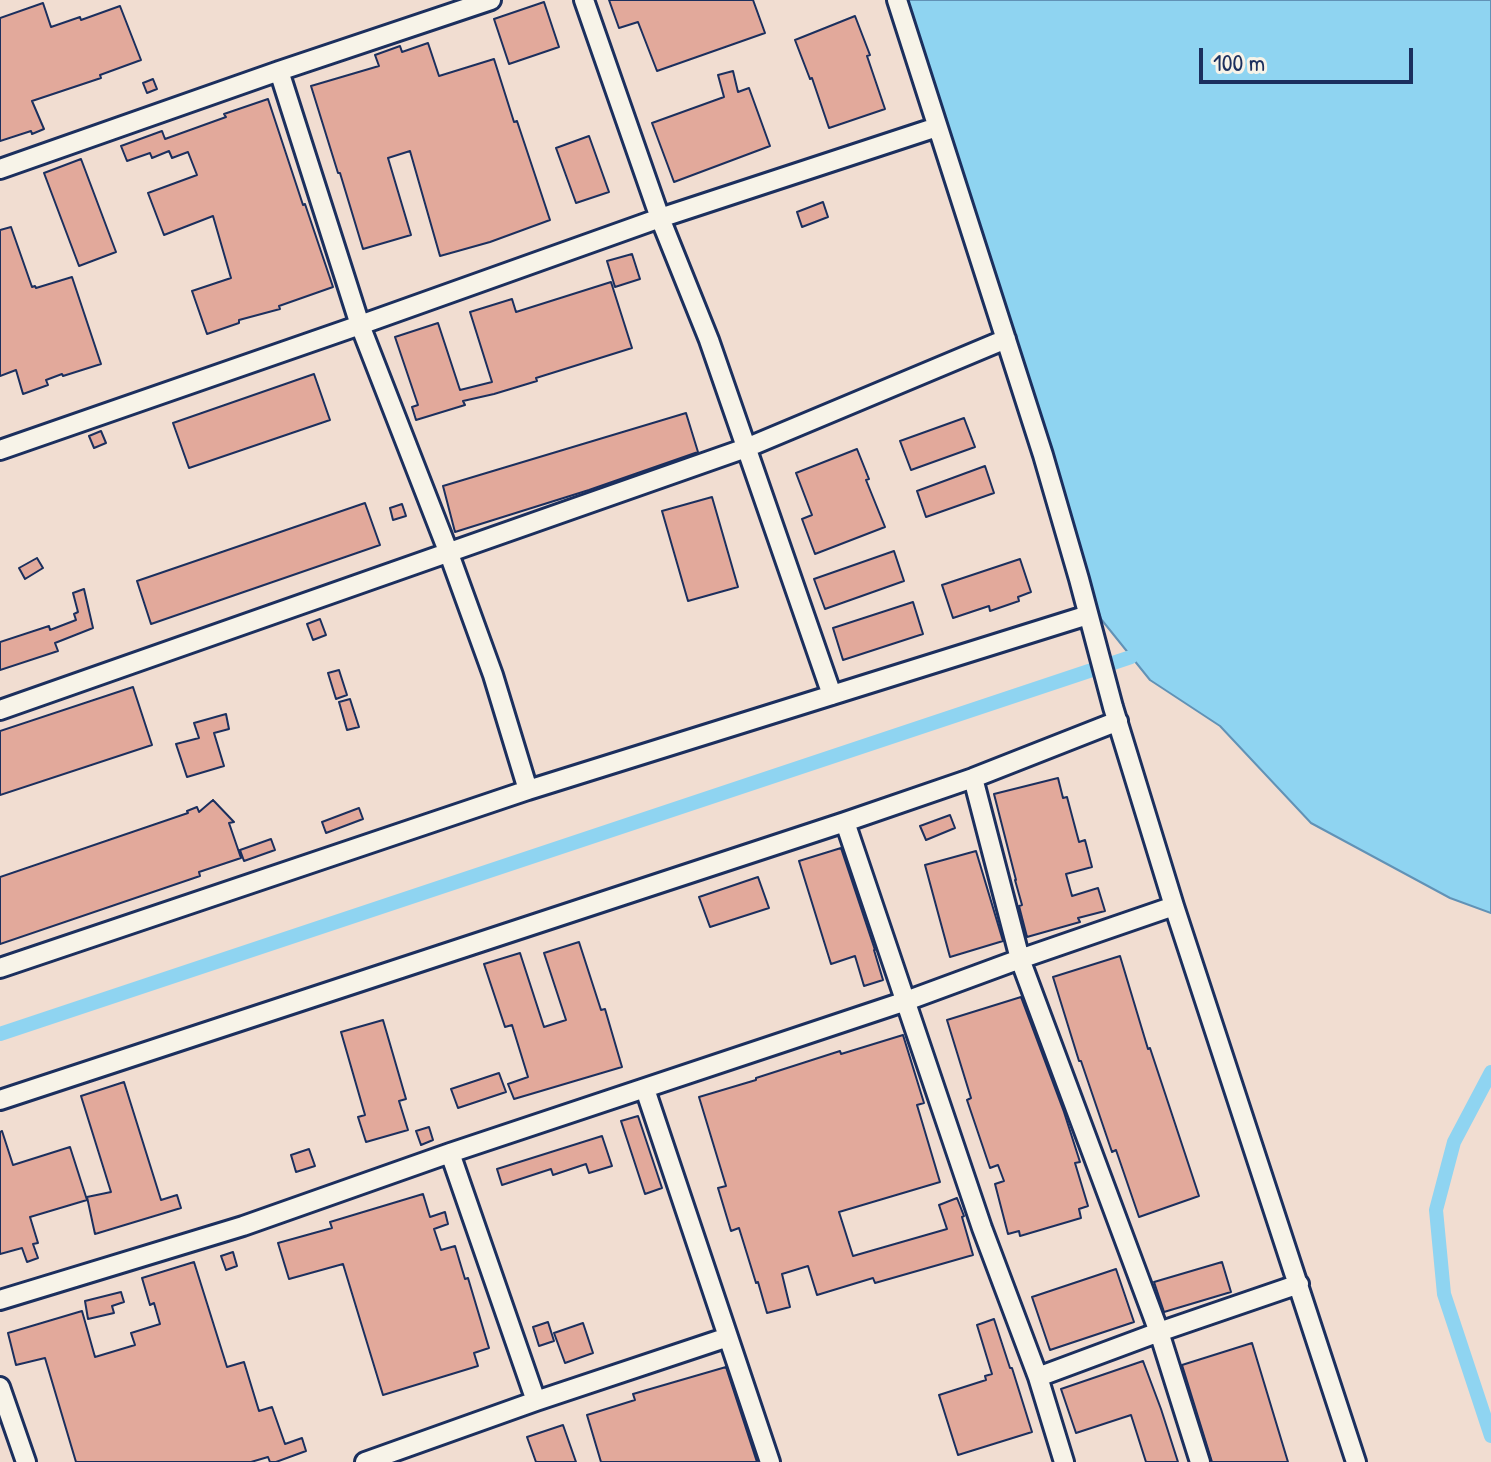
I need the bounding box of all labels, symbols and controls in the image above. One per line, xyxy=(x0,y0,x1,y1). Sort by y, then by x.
scale bar xyxy=(1203,32,1417,82)
text: 100 m xyxy=(1213,46,1265,78)

